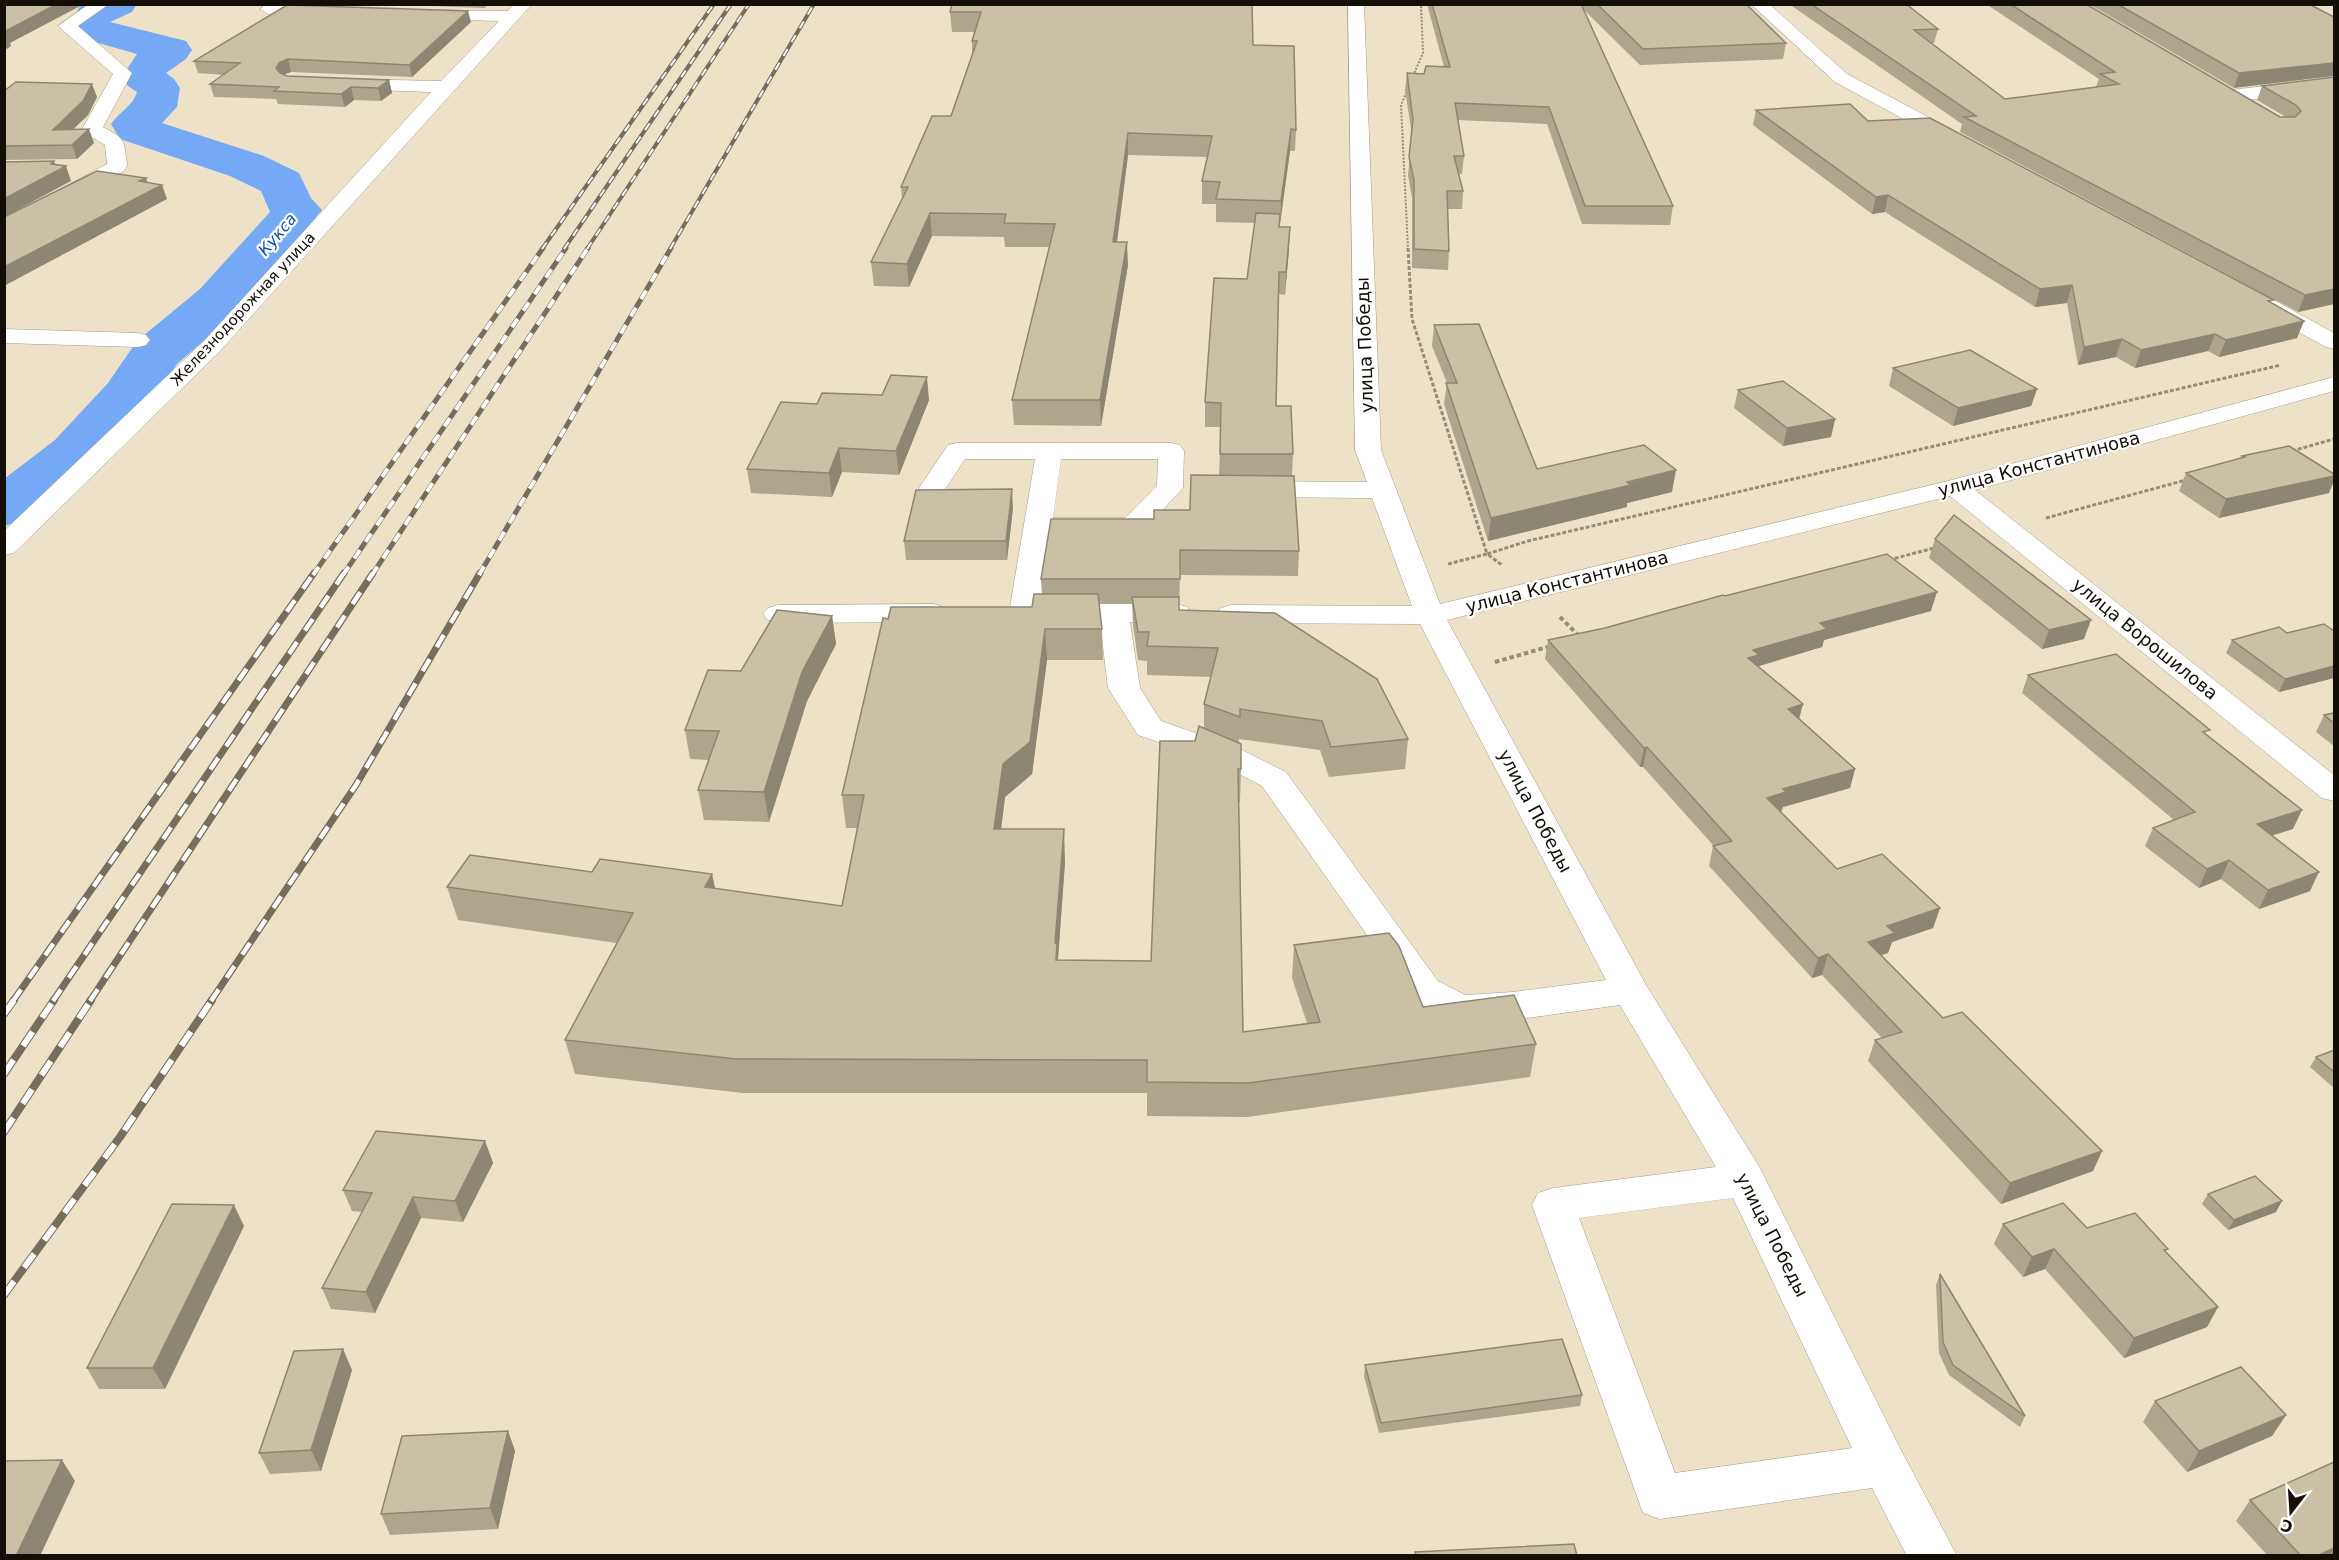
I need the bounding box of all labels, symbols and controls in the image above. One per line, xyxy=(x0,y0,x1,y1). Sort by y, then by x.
water label: Кукса xyxy=(254,209,300,259)
street label: Железнодорожная улица xyxy=(167,229,319,389)
street label: улица Победы xyxy=(1352,277,1377,413)
street label: улица Константинова xyxy=(1936,426,2142,501)
street label: улица Константинова xyxy=(1463,546,1670,617)
street label: улица Ворошилова xyxy=(2068,574,2222,704)
street label: улица Победы xyxy=(1494,746,1577,876)
street label: улица Победы xyxy=(1732,1169,1813,1300)
north arrow xyxy=(2261,1482,2321,1542)
text: С xyxy=(2278,1515,2295,1537)

